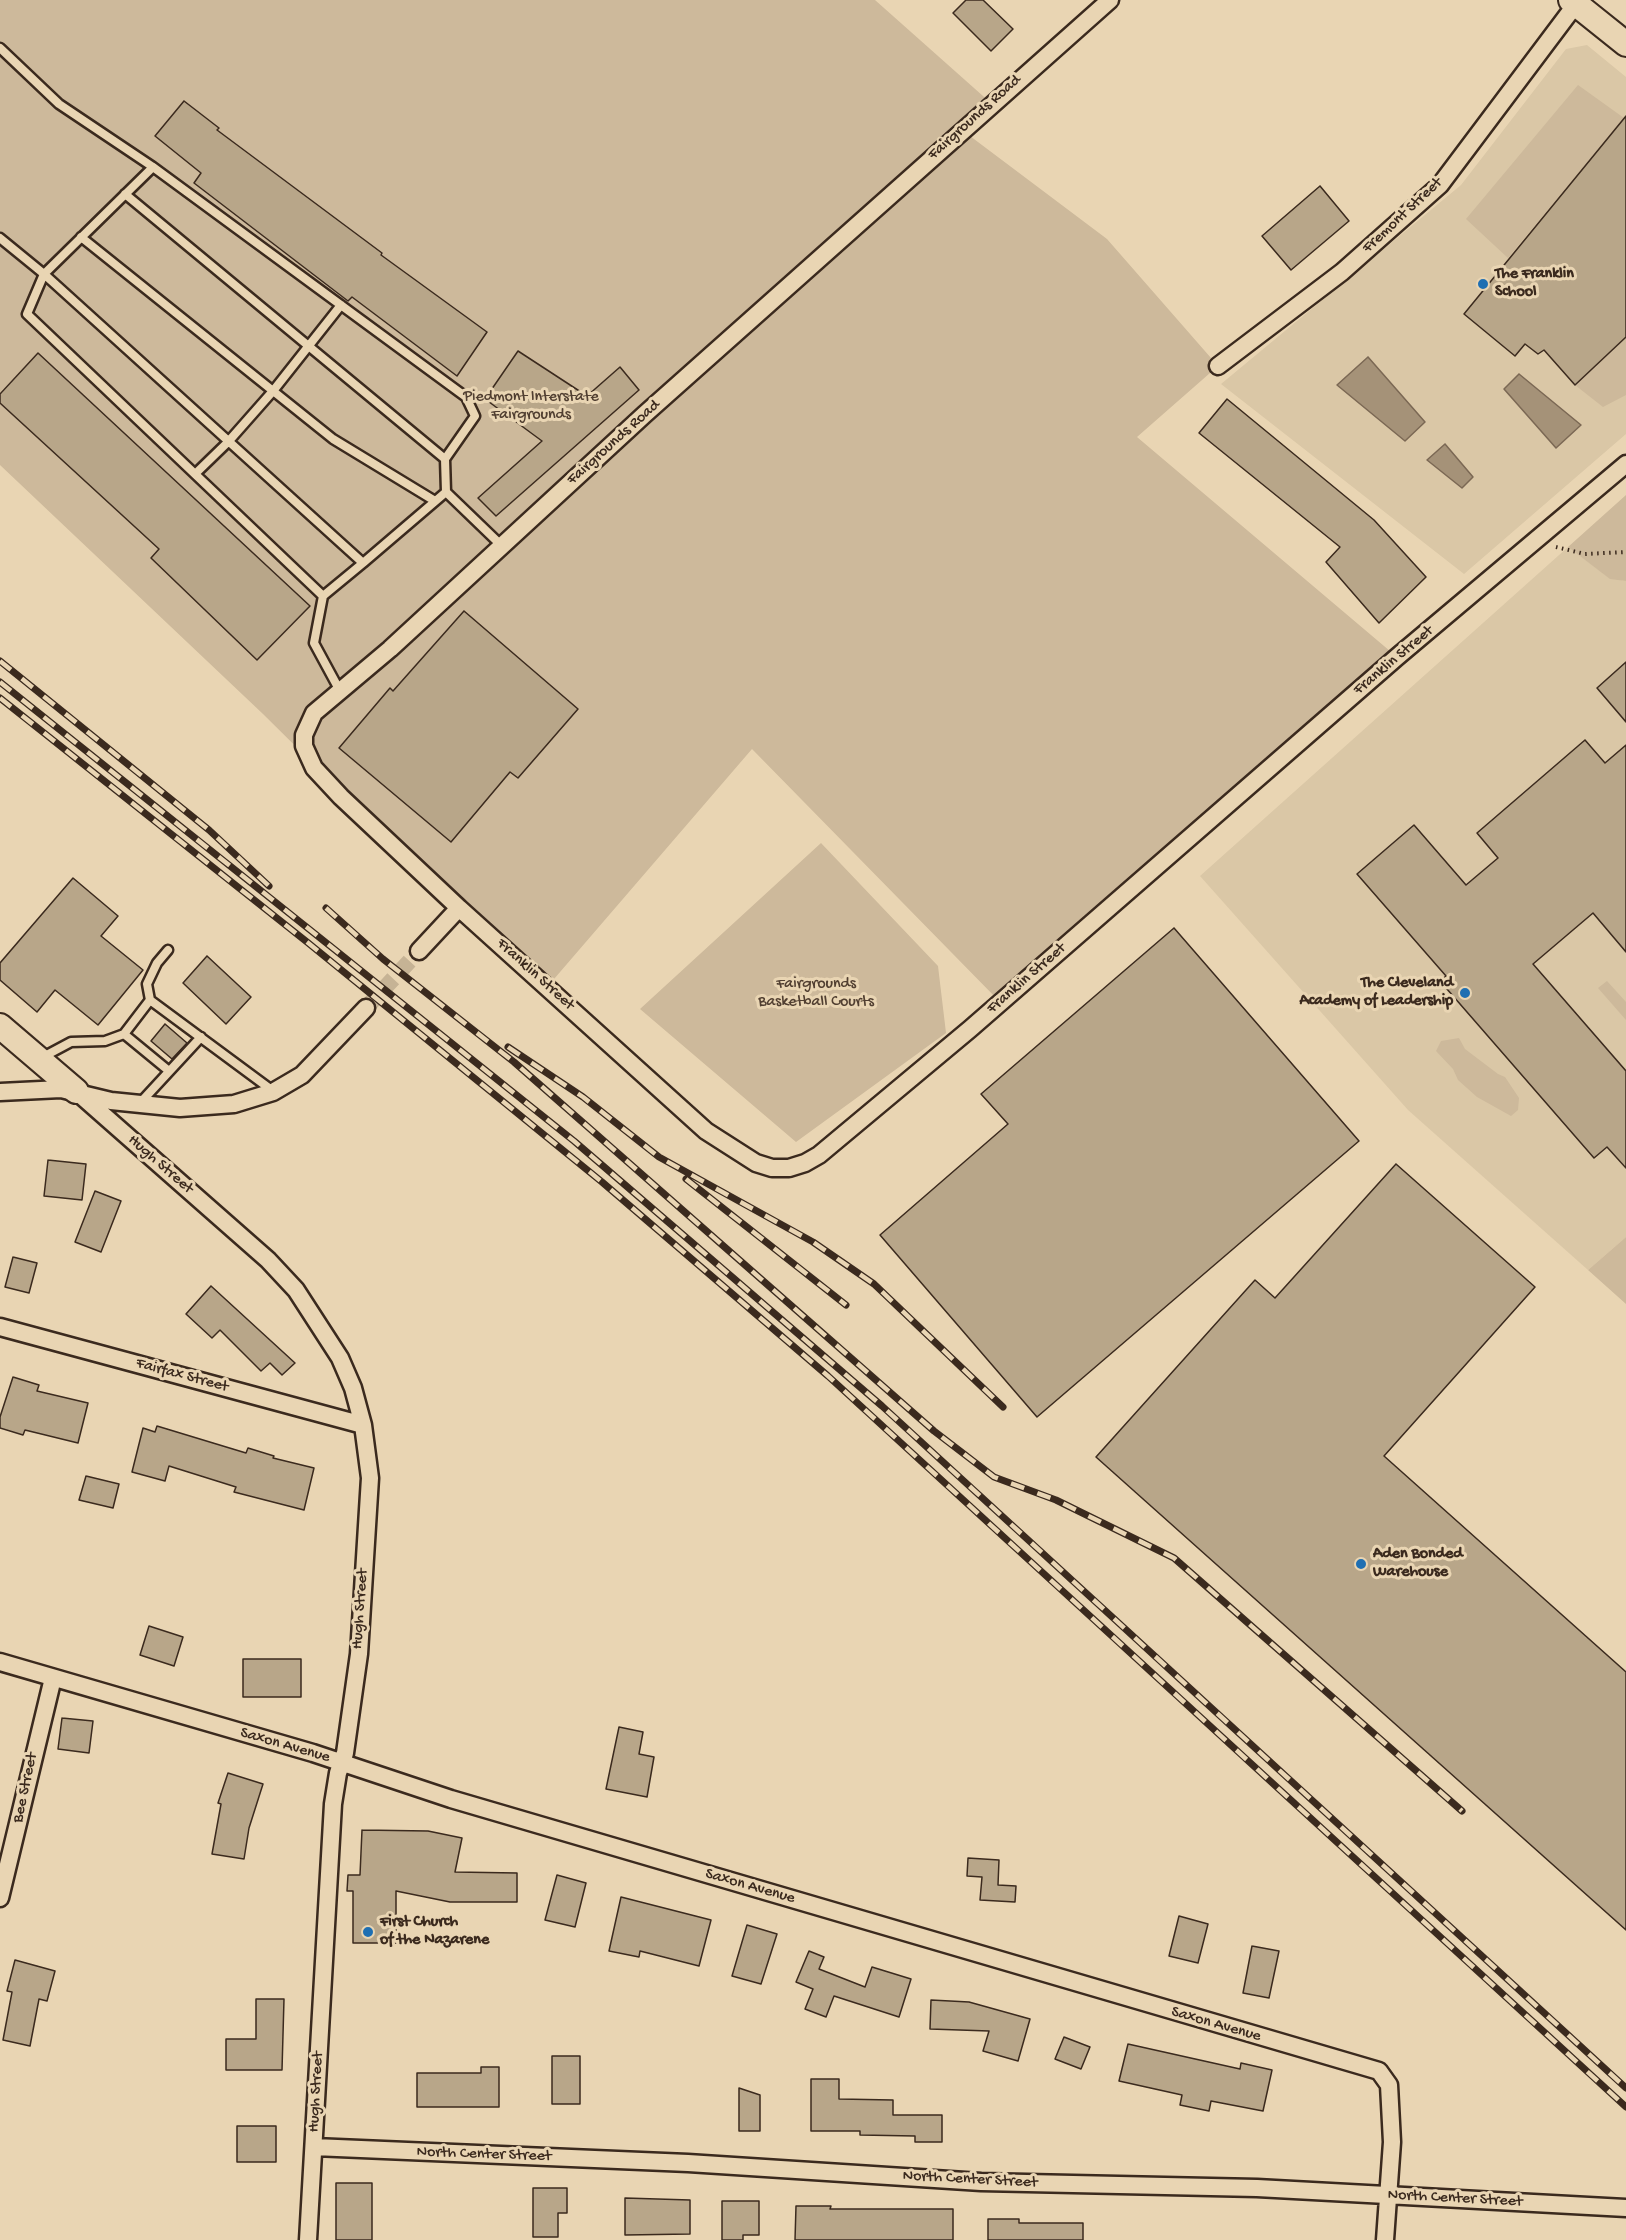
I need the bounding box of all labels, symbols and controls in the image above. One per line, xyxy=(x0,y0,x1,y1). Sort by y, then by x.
street label: Fairgrounds Road xyxy=(925,71,1025,165)
street label: Fremont Street xyxy=(1359,174,1447,258)
place label: The Franklin School xyxy=(1495,265,1574,303)
marker: The Franklin School xyxy=(1476,277,1490,291)
park label: Piedmont Interstate Fairgrounds xyxy=(463,388,599,426)
street label: Fairgrounds Road xyxy=(564,396,664,490)
street label: Franklin Street xyxy=(1350,622,1438,700)
street label: Franklin Street xyxy=(492,935,578,1015)
street label: Franklin Street xyxy=(984,939,1070,1019)
place label: The Cleveland Academy of Leadership xyxy=(1299,974,1453,1012)
park label: Fairgrounds Basketball Courts xyxy=(758,975,874,1013)
marker: The Cleveland Academy of Leadership xyxy=(1458,986,1472,1000)
street label: Hugh Street xyxy=(123,1131,197,1199)
street label: Fairfax Street xyxy=(134,1354,230,1398)
place label: Aden Bonded Warehouse xyxy=(1373,1545,1463,1583)
marker: Aden Bonded Warehouse xyxy=(1354,1557,1368,1571)
street label: Hugh Street xyxy=(349,1568,373,1650)
street label: Saxon Avenue xyxy=(238,1724,332,1768)
street label: Bee Street xyxy=(9,1751,43,1825)
street label: Saxon Avenue xyxy=(703,1865,797,1909)
place label: First Church of the Nazarene xyxy=(380,1913,489,1951)
marker: First Church of the Nazarene xyxy=(361,1925,375,1939)
street label: Saxon Avenue xyxy=(1169,2003,1263,2047)
street label: Hugh Street xyxy=(305,2051,329,2133)
street label: North Center Street xyxy=(416,2143,552,2167)
street label: North Center Street xyxy=(902,2167,1038,2193)
street label: North Center Street xyxy=(1387,2186,1523,2212)

